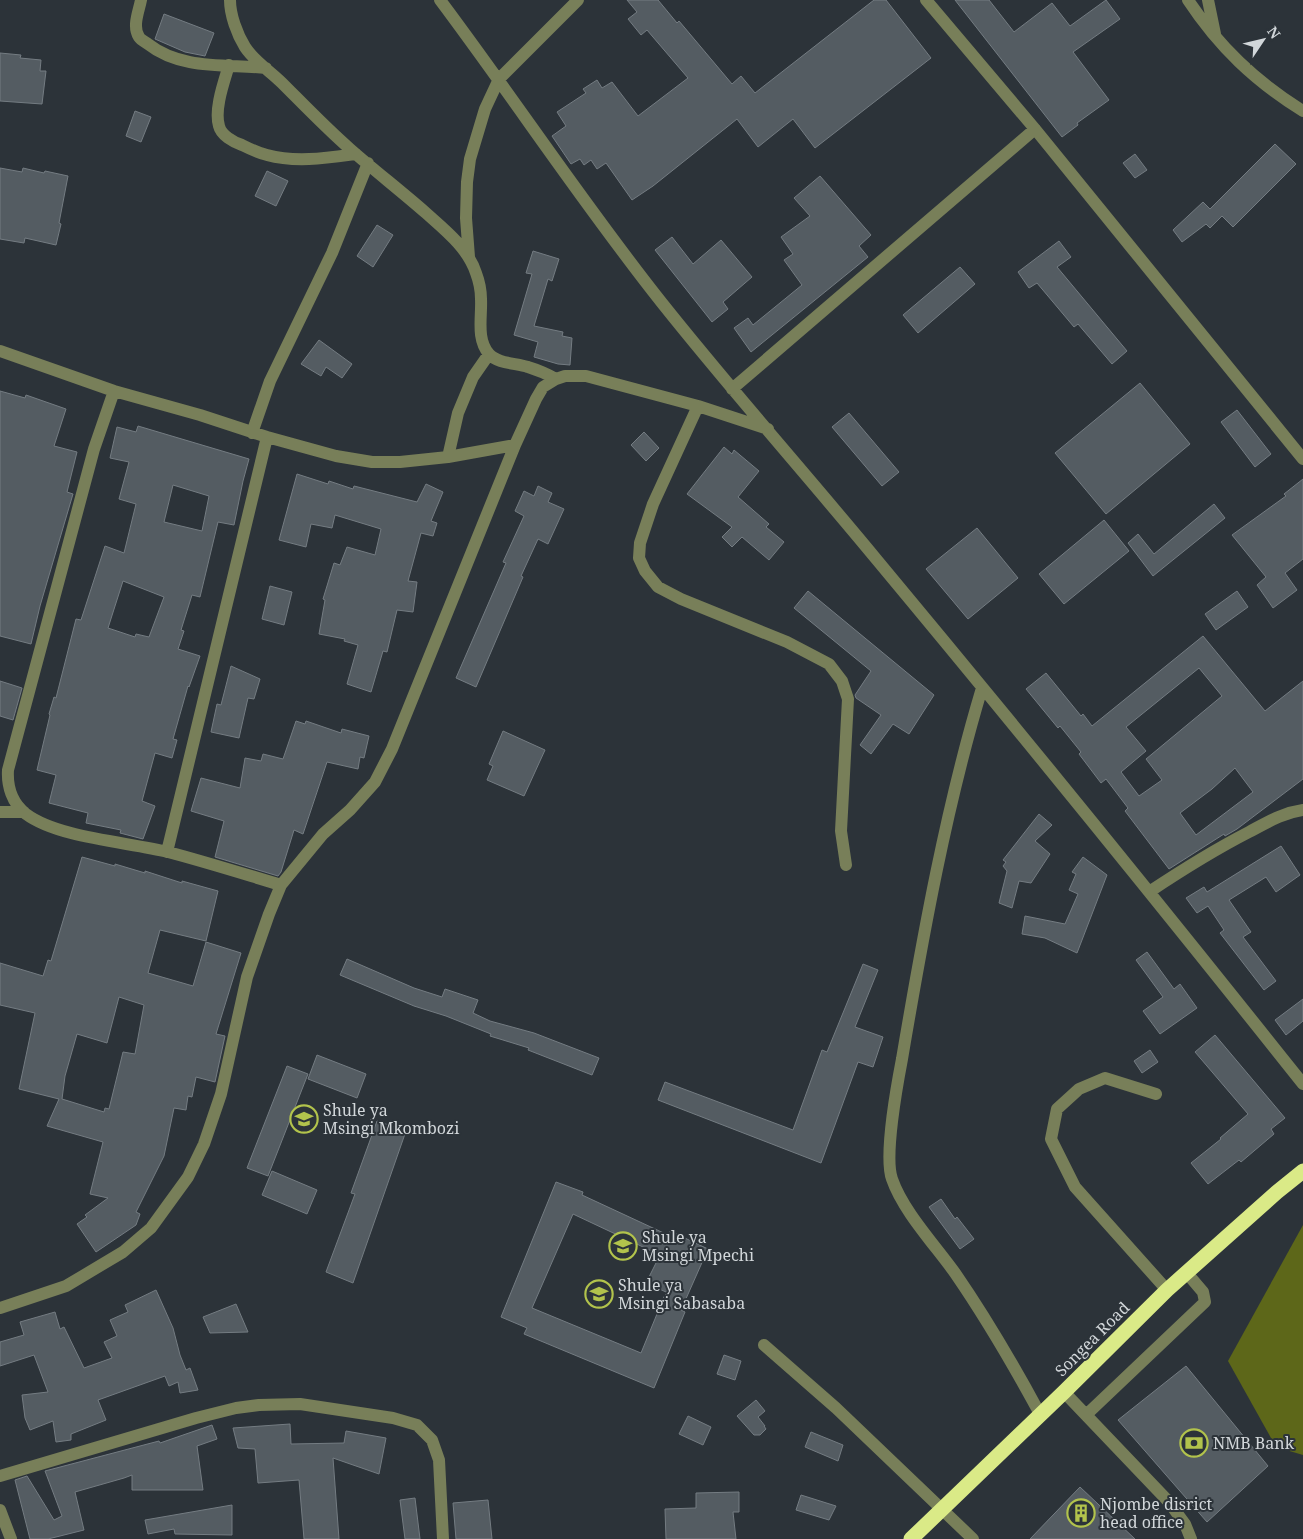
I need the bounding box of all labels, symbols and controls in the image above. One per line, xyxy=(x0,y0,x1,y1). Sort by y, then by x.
north arrow xyxy=(1238,15,1288,65)
text: N xyxy=(1263,22,1285,42)
place label: Shule ya Msingi Mkombozi xyxy=(323,1099,459,1139)
school or university icon: Shule ya Msingi Mkombozi xyxy=(289,1104,319,1134)
place label: Shule ya Msingi Mpechi xyxy=(642,1226,754,1266)
school or university icon: Shule ya Msingi Mpechi xyxy=(608,1231,638,1261)
place label: Shule ya Msingi Sabasaba xyxy=(618,1274,745,1314)
school or university icon: Shule ya Msingi Sabasaba xyxy=(584,1279,614,1309)
street label: Songea Road xyxy=(1050,1297,1134,1381)
bank icon: NMB Bank xyxy=(1179,1428,1209,1458)
place label: NMB Bank xyxy=(1213,1432,1295,1454)
place label: Njombe disrict head office xyxy=(1100,1493,1213,1533)
building icon: Njombe disrict head office xyxy=(1066,1498,1096,1528)

